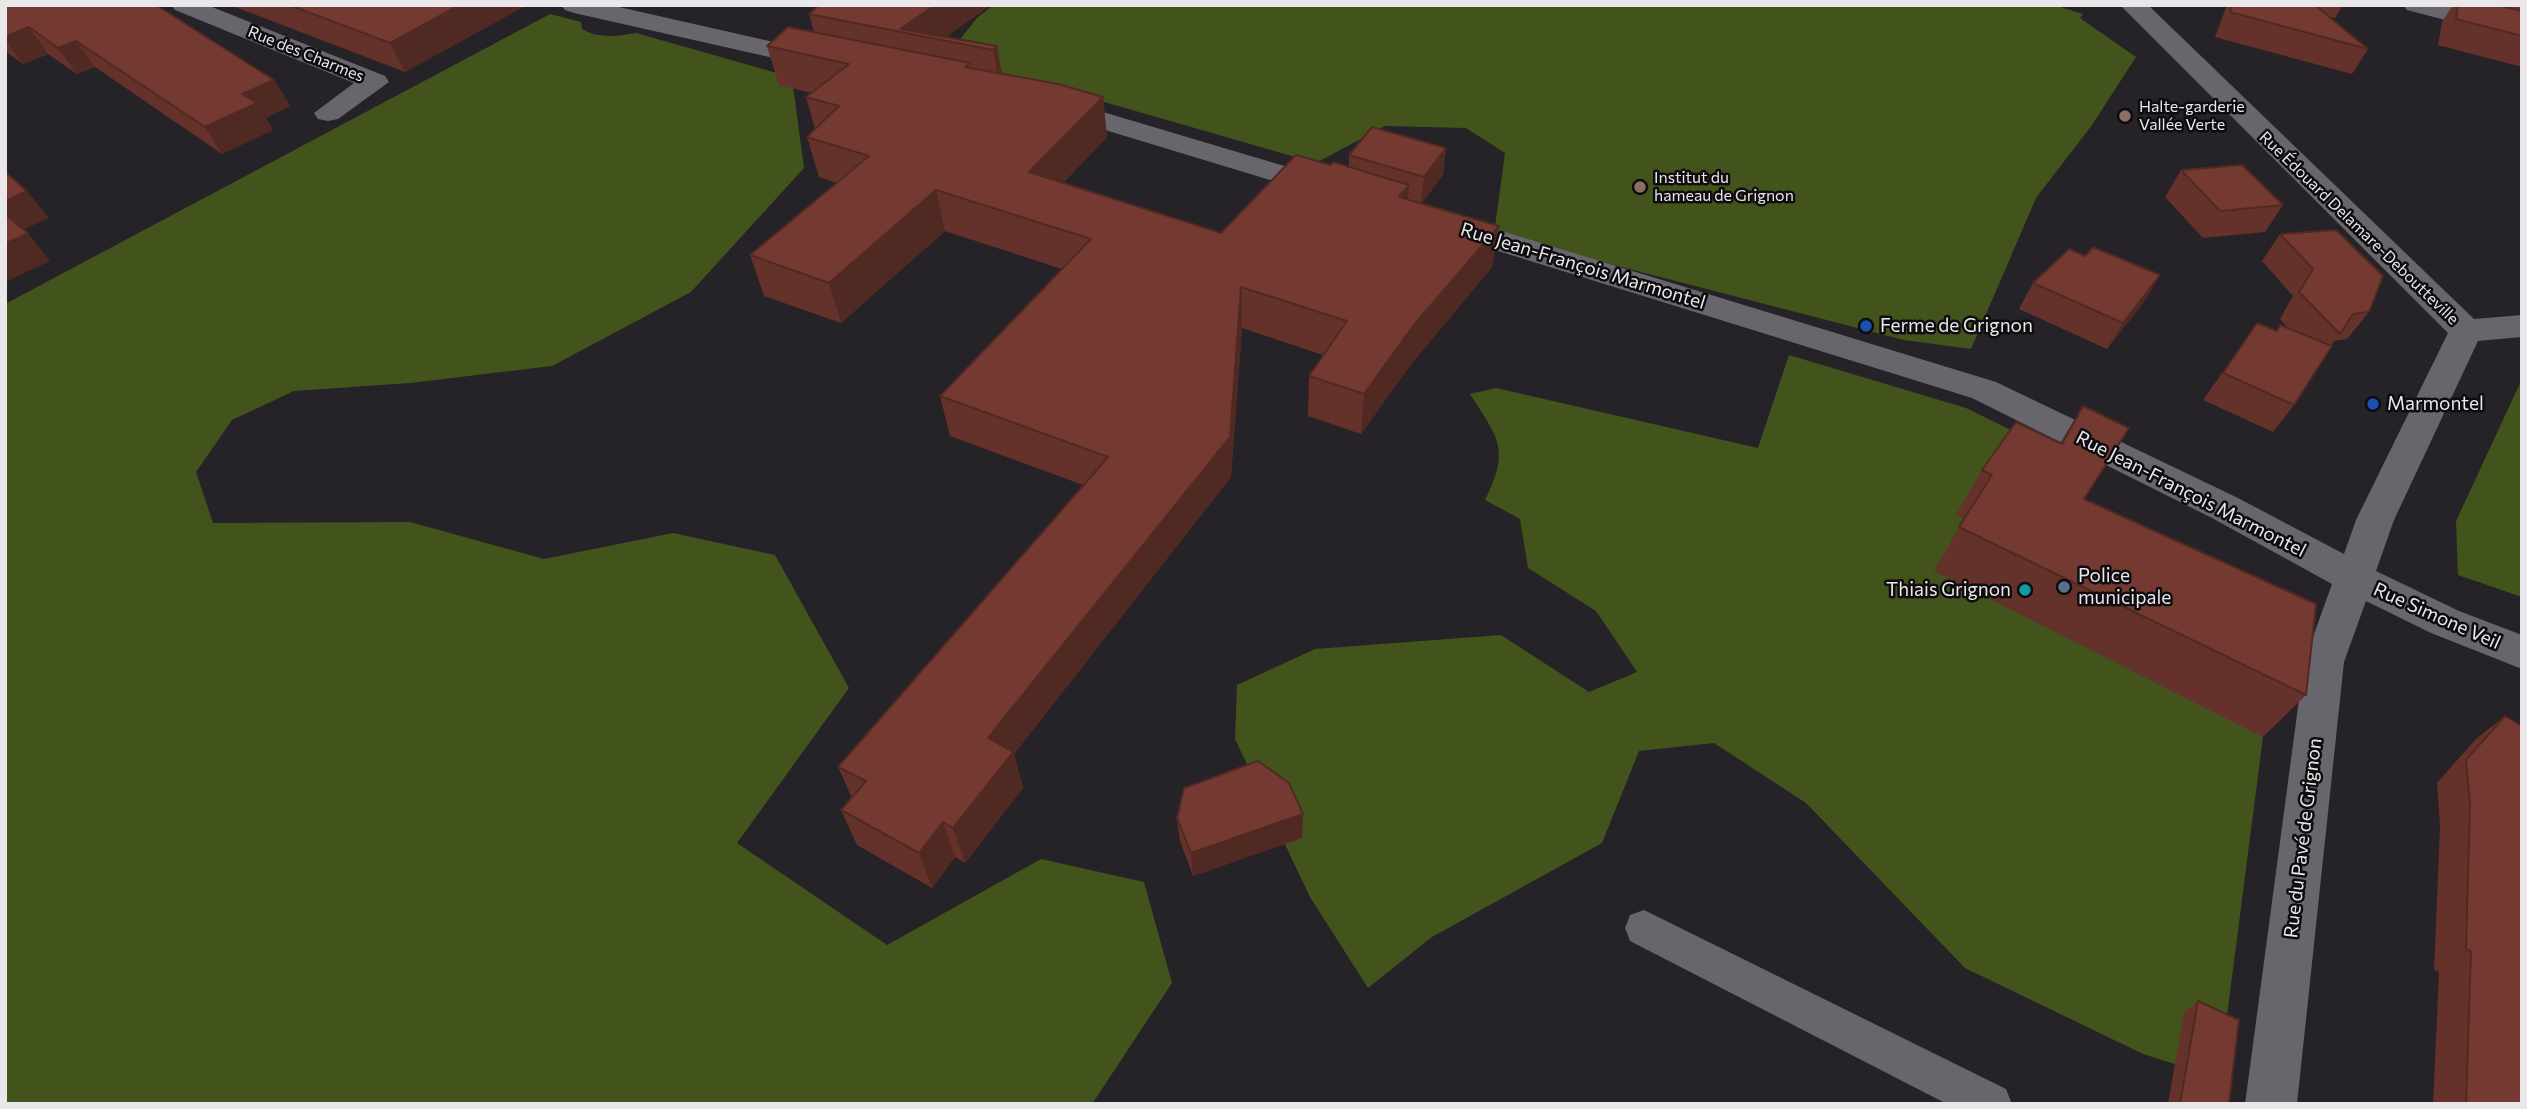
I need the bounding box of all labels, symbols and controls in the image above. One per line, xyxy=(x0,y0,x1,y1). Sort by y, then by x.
street label: Rue des Charmes xyxy=(245,22,367,86)
place label: Halte-garderie Vallée Verte xyxy=(2139,97,2245,135)
marker: Halte-garderie Vallée Verte xyxy=(2117,108,2133,124)
street label: Rue Édouard Delamare-Deboutteville xyxy=(2255,127,2463,329)
place label: Institut du hameau de Grignon xyxy=(1654,168,1794,206)
marker: Institut du hameau de Grignon xyxy=(1632,179,1648,195)
street label: Rue Jean-François Marmontel xyxy=(1458,218,1708,314)
place label: Ferme de Grignon xyxy=(1880,315,2033,337)
marker: Ferme de Grignon xyxy=(1858,318,1874,334)
place label: Marmontel xyxy=(2387,393,2484,415)
marker: Marmontel xyxy=(2365,396,2381,412)
street label: Rue Jean-François Marmontel xyxy=(2072,426,2310,562)
place label: Police municipale xyxy=(2078,565,2171,609)
street label: Rue Simone Veil xyxy=(2370,578,2504,654)
place label: Thiais Grignon xyxy=(1886,579,2011,601)
marker: Police municipale xyxy=(2056,579,2072,595)
marker: Thiais Grignon xyxy=(2017,582,2033,598)
street label: Rue du Pavé de Grignon xyxy=(2279,737,2327,939)

